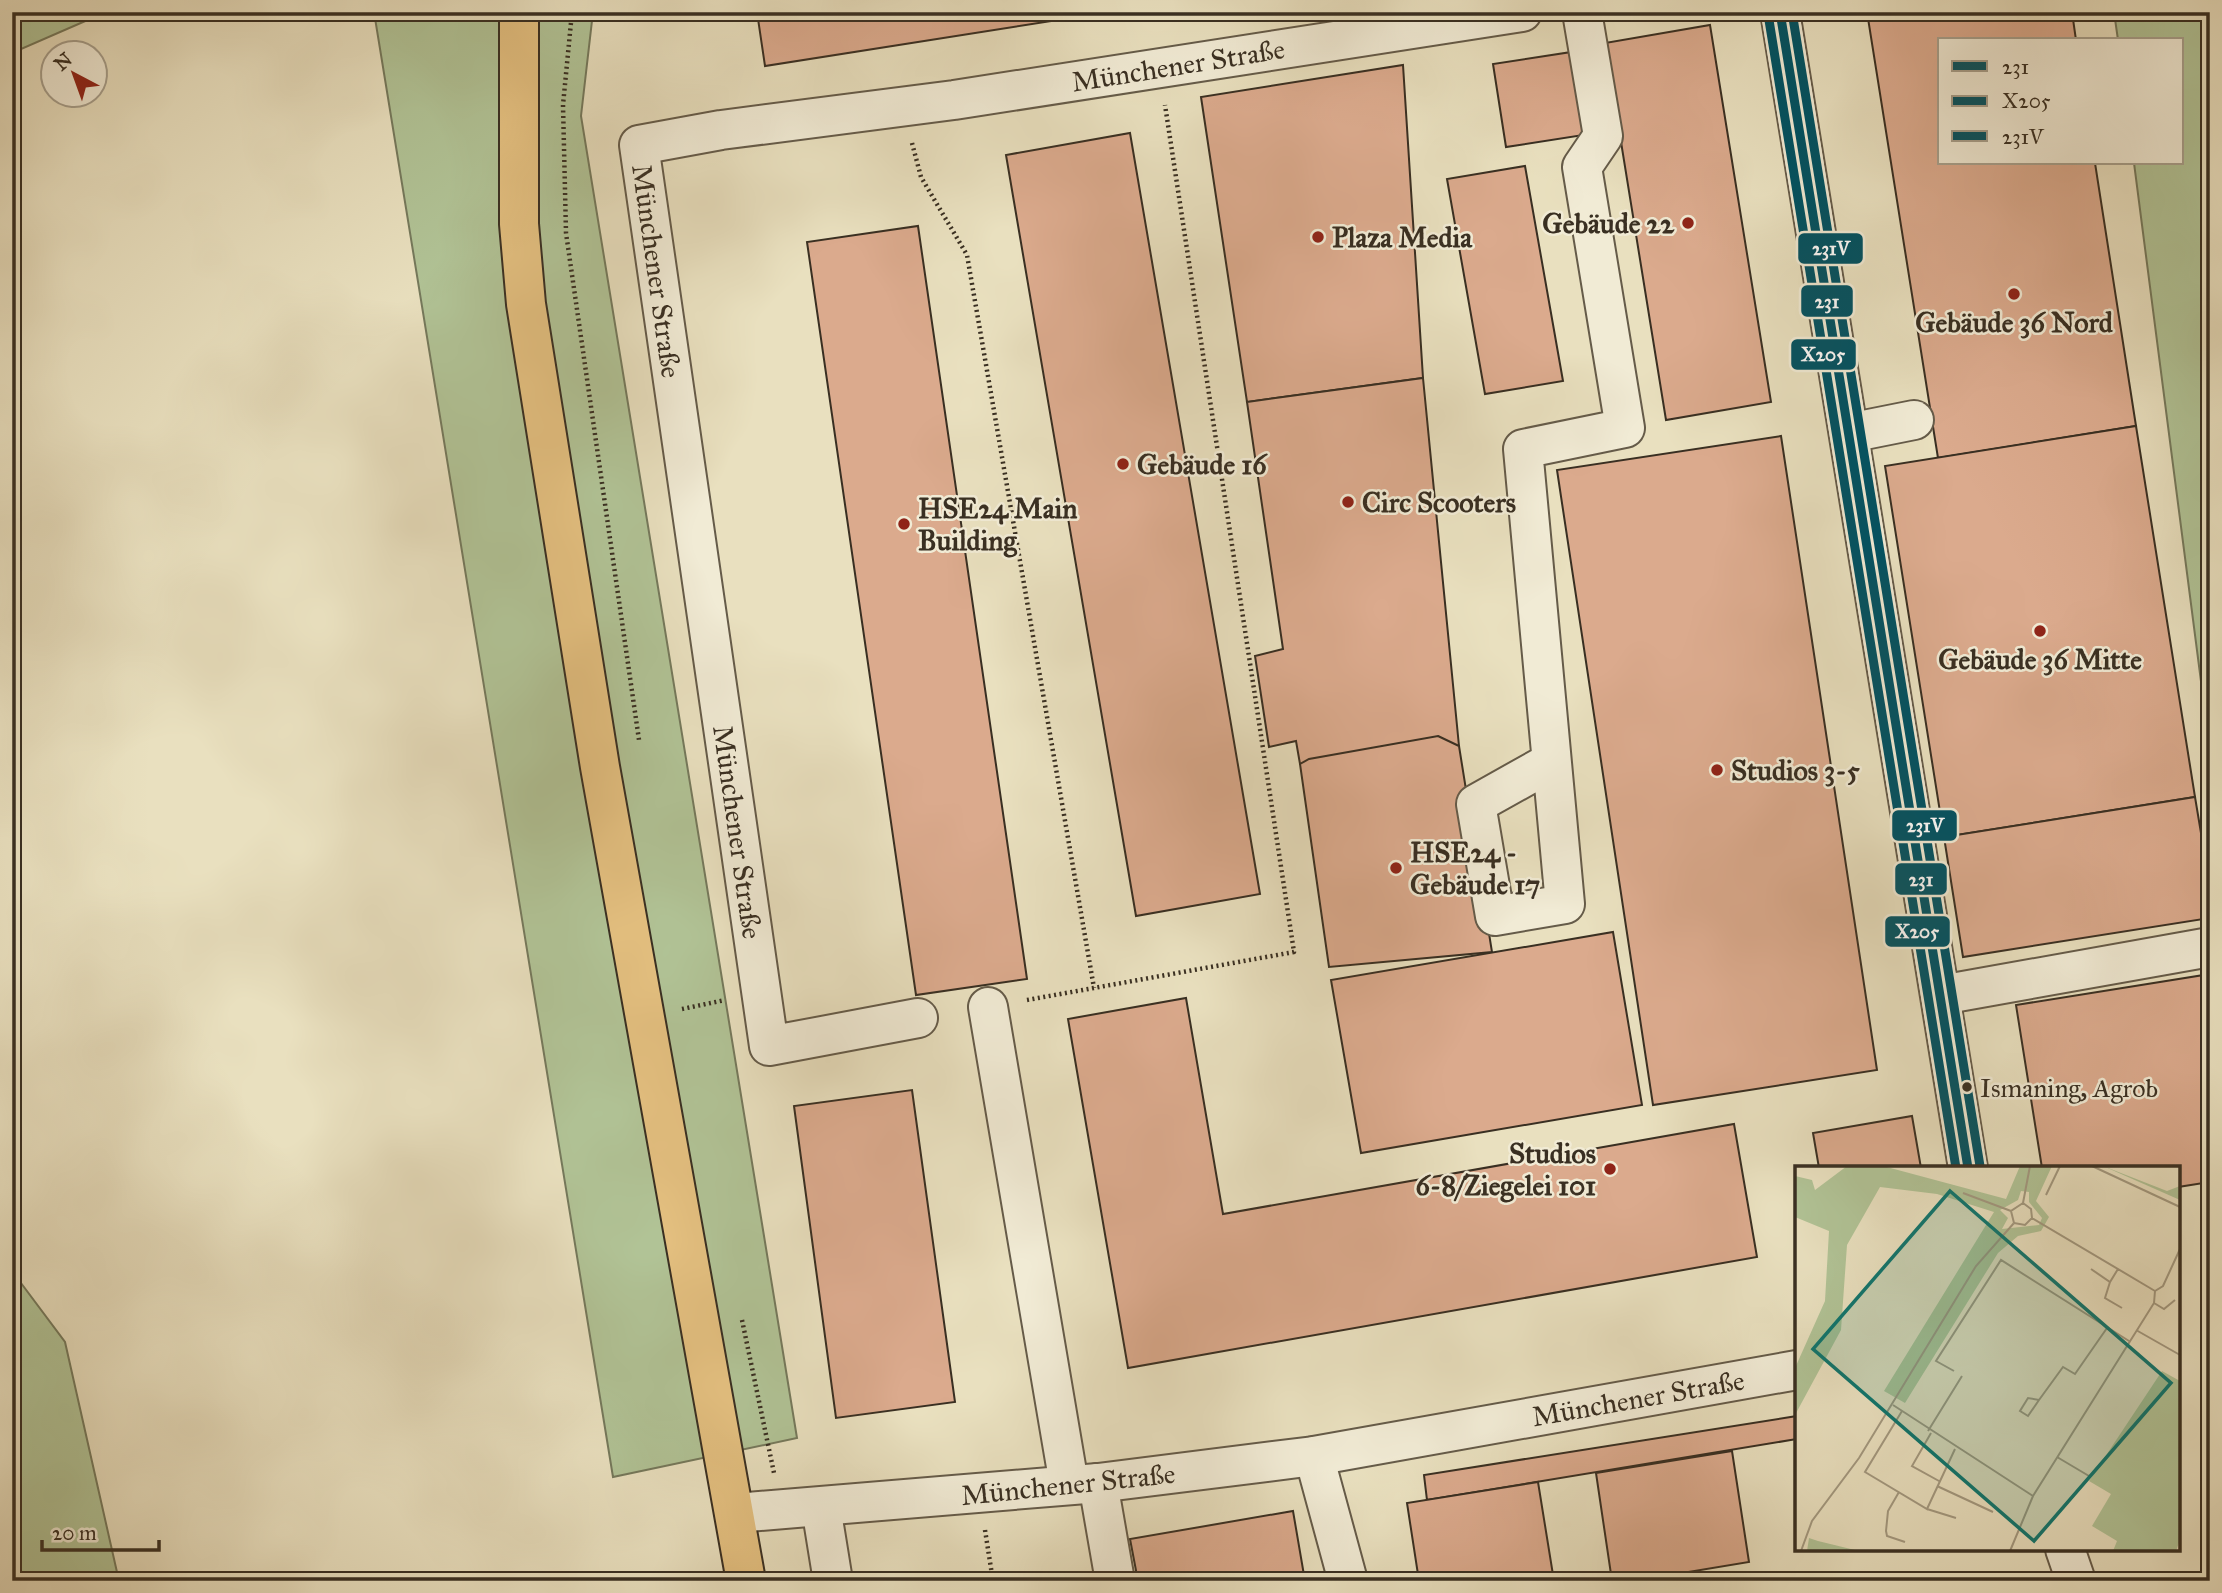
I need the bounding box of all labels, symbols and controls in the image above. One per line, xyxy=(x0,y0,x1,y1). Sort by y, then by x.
street label: Münchener Straße xyxy=(1069,31,1287,100)
north arrow xyxy=(38,38,108,108)
legend xyxy=(1938,38,2184,164)
text: N xyxy=(50,48,77,76)
text: 231 xyxy=(2002,54,2029,80)
text: X205 xyxy=(2002,88,2051,114)
text: 231V xyxy=(2002,124,2045,150)
street label: Münchener Straße xyxy=(624,162,689,380)
place label: Gebäude 22 xyxy=(1542,206,1675,241)
marker: Gebäude 22 xyxy=(1680,215,1696,231)
place label: Plaza Media xyxy=(1332,220,1473,255)
marker: Plaza Media xyxy=(1310,229,1326,245)
line badge: 231V xyxy=(1797,232,1864,265)
text: 231V xyxy=(1812,237,1852,261)
line badge: 231 xyxy=(1800,284,1854,318)
marker: Gebäude 36 Nord xyxy=(2006,286,2022,302)
text: 231 xyxy=(1815,290,1840,314)
place label: Gebäude 36 Nord xyxy=(1915,305,2114,340)
line badge: X205 xyxy=(1790,338,1857,371)
text: X205 xyxy=(1800,343,1845,366)
place label: Gebäude 16 xyxy=(1137,447,1268,482)
marker: Gebäude 16 xyxy=(1115,456,1131,472)
place label: Circ Scooters xyxy=(1362,485,1516,520)
place label: HSE24 Main Building xyxy=(918,491,1077,558)
marker: Circ Scooters xyxy=(1340,494,1356,510)
marker: HSE24 Main Building xyxy=(896,516,912,532)
marker: Gebäude 36 Mitte xyxy=(2032,623,2048,639)
place label: Gebäude 36 Mitte xyxy=(1938,642,2142,677)
street label: Münchener Straße xyxy=(705,723,770,941)
place label: Studios 3-5 xyxy=(1731,753,1860,788)
marker: Studios 3-5 xyxy=(1709,762,1725,778)
line badge: 231V xyxy=(1891,809,1958,842)
text: 231V xyxy=(1906,814,1946,838)
place label: HSE24 - Gebäude 17 xyxy=(1410,835,1540,902)
marker: HSE24 - Gebäude 17 xyxy=(1388,860,1404,876)
line badge: 231 xyxy=(1894,862,1948,896)
text: 231 xyxy=(1909,868,1934,892)
line badge: X205 xyxy=(1884,915,1951,948)
text: X205 xyxy=(1894,920,1939,943)
place label: Ismaning, Agrob xyxy=(1980,1072,2158,1104)
marker: Ismaning, Agrob xyxy=(1960,1080,1974,1094)
place label: Studios 6-8/Ziegelei 101 xyxy=(1415,1136,1596,1203)
marker: Studios 6-8/Ziegelei 101 xyxy=(1602,1161,1618,1177)
inset map xyxy=(1795,1166,2180,1551)
street label: Münchener Straße xyxy=(1529,1363,1747,1434)
street label: Münchener Straße xyxy=(959,1456,1177,1513)
scale bar xyxy=(42,1509,159,1553)
text: 20 m xyxy=(52,1520,97,1546)

